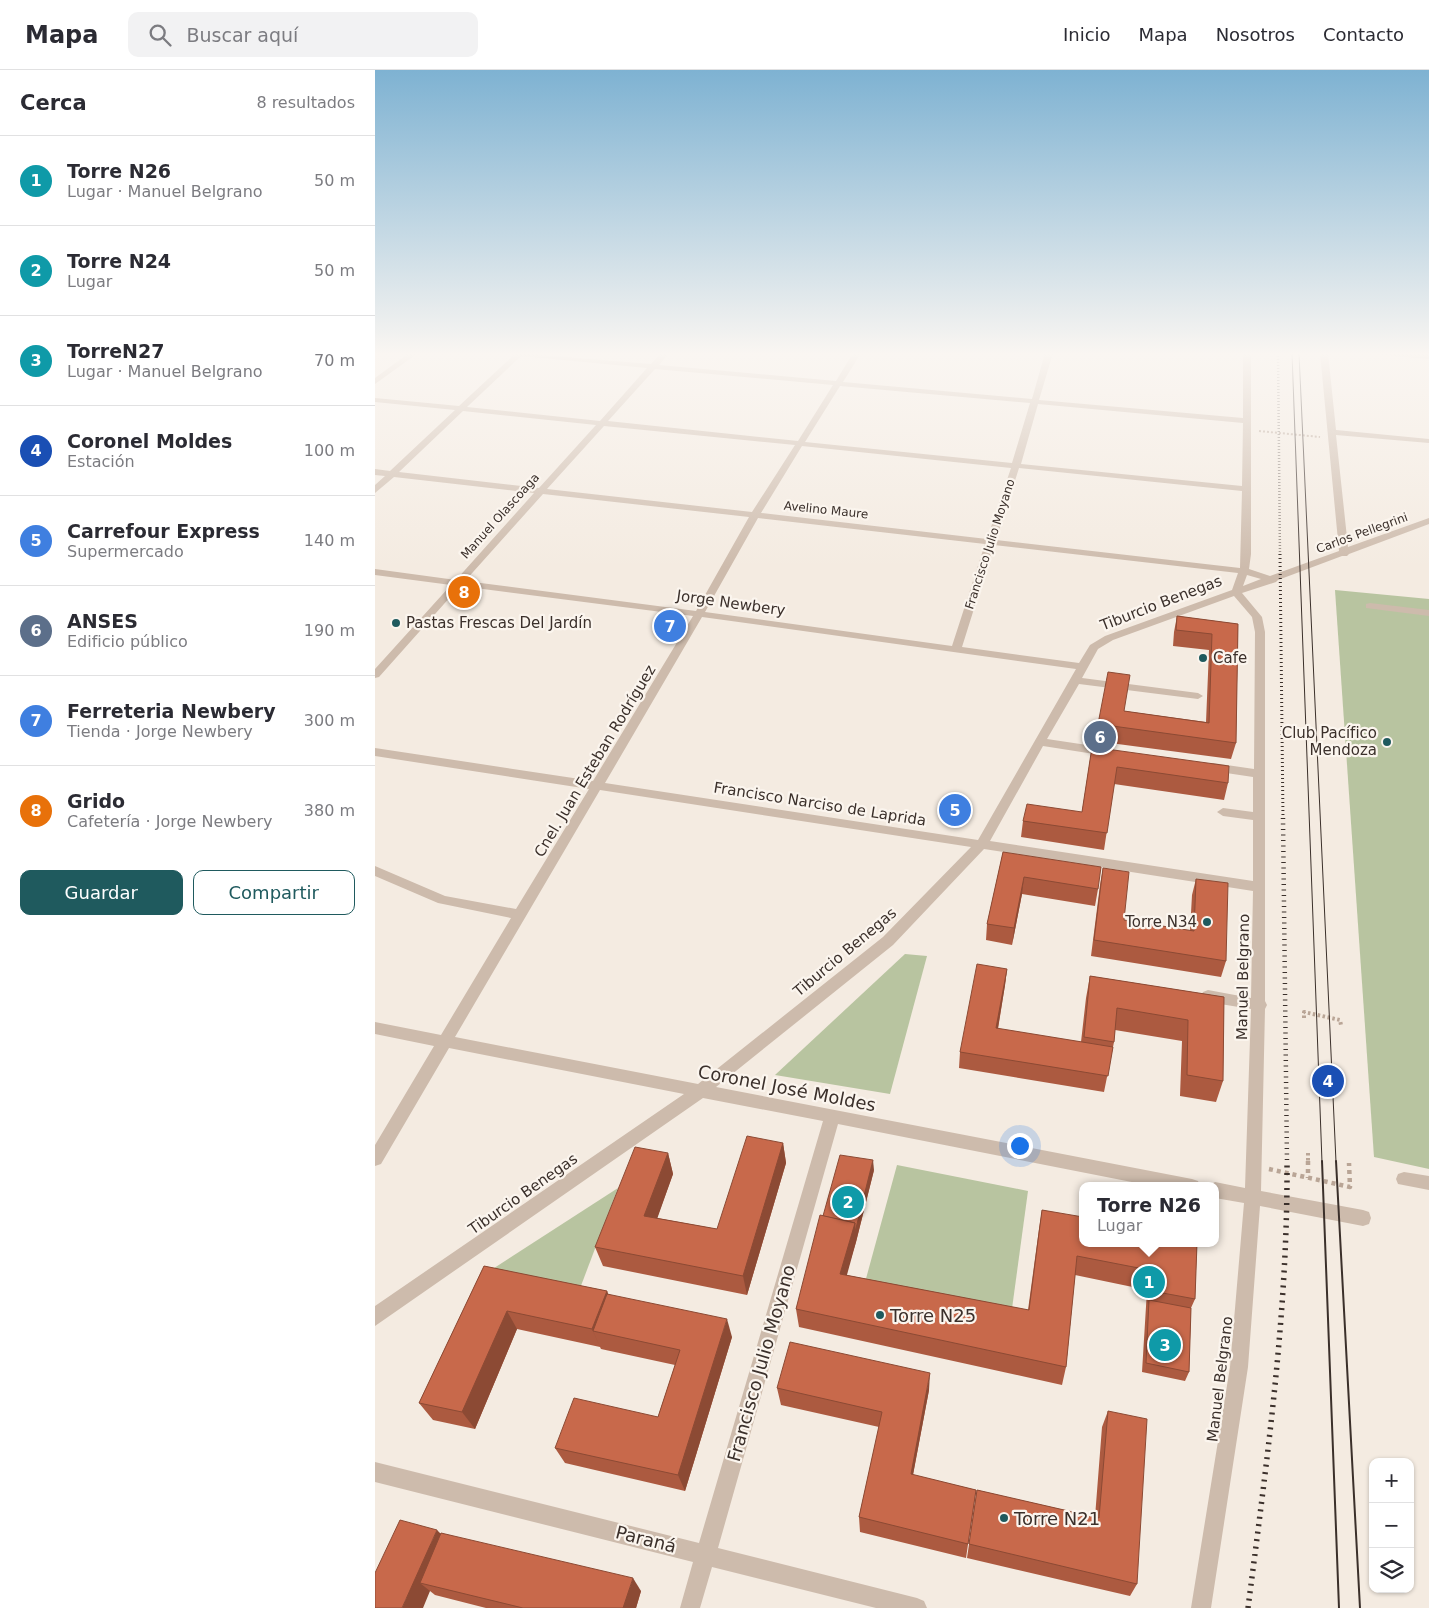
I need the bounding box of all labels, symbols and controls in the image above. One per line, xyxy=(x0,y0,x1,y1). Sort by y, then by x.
search box xyxy=(128,12,478,57)
text: Mapa xyxy=(25,21,98,49)
icon: search xyxy=(146,21,174,49)
text: Buscar aquí xyxy=(186,24,298,46)
text: Inicio xyxy=(1063,24,1111,45)
text: Mapa xyxy=(1139,24,1188,45)
text: Nosotros xyxy=(1216,24,1295,45)
text: Contacto xyxy=(1323,24,1404,45)
text: Cerca xyxy=(20,91,87,115)
text: 8 resultados xyxy=(256,93,355,112)
text: Torre N26 xyxy=(67,160,171,182)
text: 1 xyxy=(30,171,42,190)
text: 50 m xyxy=(314,171,355,190)
text: Lugar · Manuel Belgrano xyxy=(67,182,263,201)
text: Torre N24 xyxy=(67,250,171,272)
text: 2 xyxy=(30,261,42,280)
text: 50 m xyxy=(314,261,355,280)
text: Lugar xyxy=(67,272,112,291)
text: TorreN27 xyxy=(67,340,164,362)
text: 3 xyxy=(30,351,42,370)
text: 70 m xyxy=(314,351,355,370)
text: Lugar · Manuel Belgrano xyxy=(67,362,263,381)
text: Coronel Moldes xyxy=(67,430,232,452)
text: 4 xyxy=(30,441,42,460)
text: 100 m xyxy=(304,441,355,460)
text: Estación xyxy=(67,452,135,471)
street label: Manuel Olascoaga xyxy=(458,470,542,562)
street label: Francisco Julio Moyano xyxy=(962,477,1018,611)
street label: Avelino Maure xyxy=(783,499,869,521)
street label: Carlos Pellegrini xyxy=(1314,510,1410,556)
text: Carrefour Express xyxy=(67,520,260,542)
text: 5 xyxy=(30,531,42,550)
text: 140 m xyxy=(304,531,355,550)
text: Supermercado xyxy=(67,542,184,561)
street label: Tiburcio Benegas xyxy=(1097,571,1225,635)
pin: 8 xyxy=(448,573,480,611)
street label: Jorge Newbery xyxy=(675,586,787,620)
pin: 7 xyxy=(654,607,686,645)
text: ANSES xyxy=(67,610,138,632)
place label: Pastas Frescas Del Jardín xyxy=(406,614,592,632)
marker: Pastas Frescas Del Jardín xyxy=(390,617,402,629)
text: 6 xyxy=(30,621,42,640)
text: 190 m xyxy=(304,621,355,640)
text: Edificio público xyxy=(67,632,188,651)
place label: Cafe xyxy=(1213,649,1247,667)
marker: Cafe xyxy=(1197,652,1209,664)
street label: Cnel. Juan Esteban Rodríguez xyxy=(530,662,660,860)
text: Ferreteria Newbery xyxy=(67,700,276,722)
text: 7 xyxy=(30,711,42,730)
text: 300 m xyxy=(304,711,355,730)
pin: 6 xyxy=(1084,718,1116,756)
text: Tienda · Jorge Newbery xyxy=(67,722,253,741)
place label: Club Pacífico Mendoza xyxy=(1282,724,1377,759)
marker: Club Pacífico Mendoza xyxy=(1381,736,1393,748)
street label: Francisco Narciso de Laprida xyxy=(712,778,928,830)
text: Grido xyxy=(67,790,125,812)
pin: 5 xyxy=(939,791,971,829)
text: 8 xyxy=(30,801,42,820)
text: 380 m xyxy=(304,801,355,820)
text: Cafetería · Jorge Newbery xyxy=(67,812,273,831)
button: Guardar xyxy=(20,870,183,915)
button: Compartir xyxy=(193,870,355,915)
street label: Tiburcio Benegas xyxy=(789,904,900,1001)
place label: Torre N34 xyxy=(1124,913,1197,931)
street label: Manuel Belgrano xyxy=(1233,914,1253,1040)
marker: Torre N34 xyxy=(1201,916,1213,928)
street label: Coronel José Moldes xyxy=(696,1060,878,1116)
pin: 4 xyxy=(1312,1062,1344,1100)
your location xyxy=(1007,1133,1033,1159)
street label: Tiburcio Benegas xyxy=(464,1150,581,1239)
popup xyxy=(1079,1182,1219,1247)
pin: 2 xyxy=(832,1183,864,1221)
text: Torre N26 xyxy=(1097,1194,1201,1216)
text: Lugar xyxy=(1097,1216,1142,1235)
street label: Francisco Julio Moyano xyxy=(723,1262,799,1464)
pin: 1 xyxy=(1133,1263,1165,1301)
place label: Torre N25 xyxy=(889,1305,976,1326)
marker: Torre N25 xyxy=(874,1309,886,1321)
street label: Manuel Belgrano xyxy=(1203,1315,1237,1443)
pin: 3 xyxy=(1149,1326,1181,1364)
map controls xyxy=(1369,1458,1414,1593)
button: + xyxy=(1369,1458,1414,1503)
button: − xyxy=(1369,1503,1414,1548)
place label: Torre N21 xyxy=(1013,1508,1100,1529)
marker: Torre N21 xyxy=(998,1512,1010,1524)
street label: Paraná xyxy=(613,1521,679,1557)
button: layers xyxy=(1369,1548,1414,1593)

